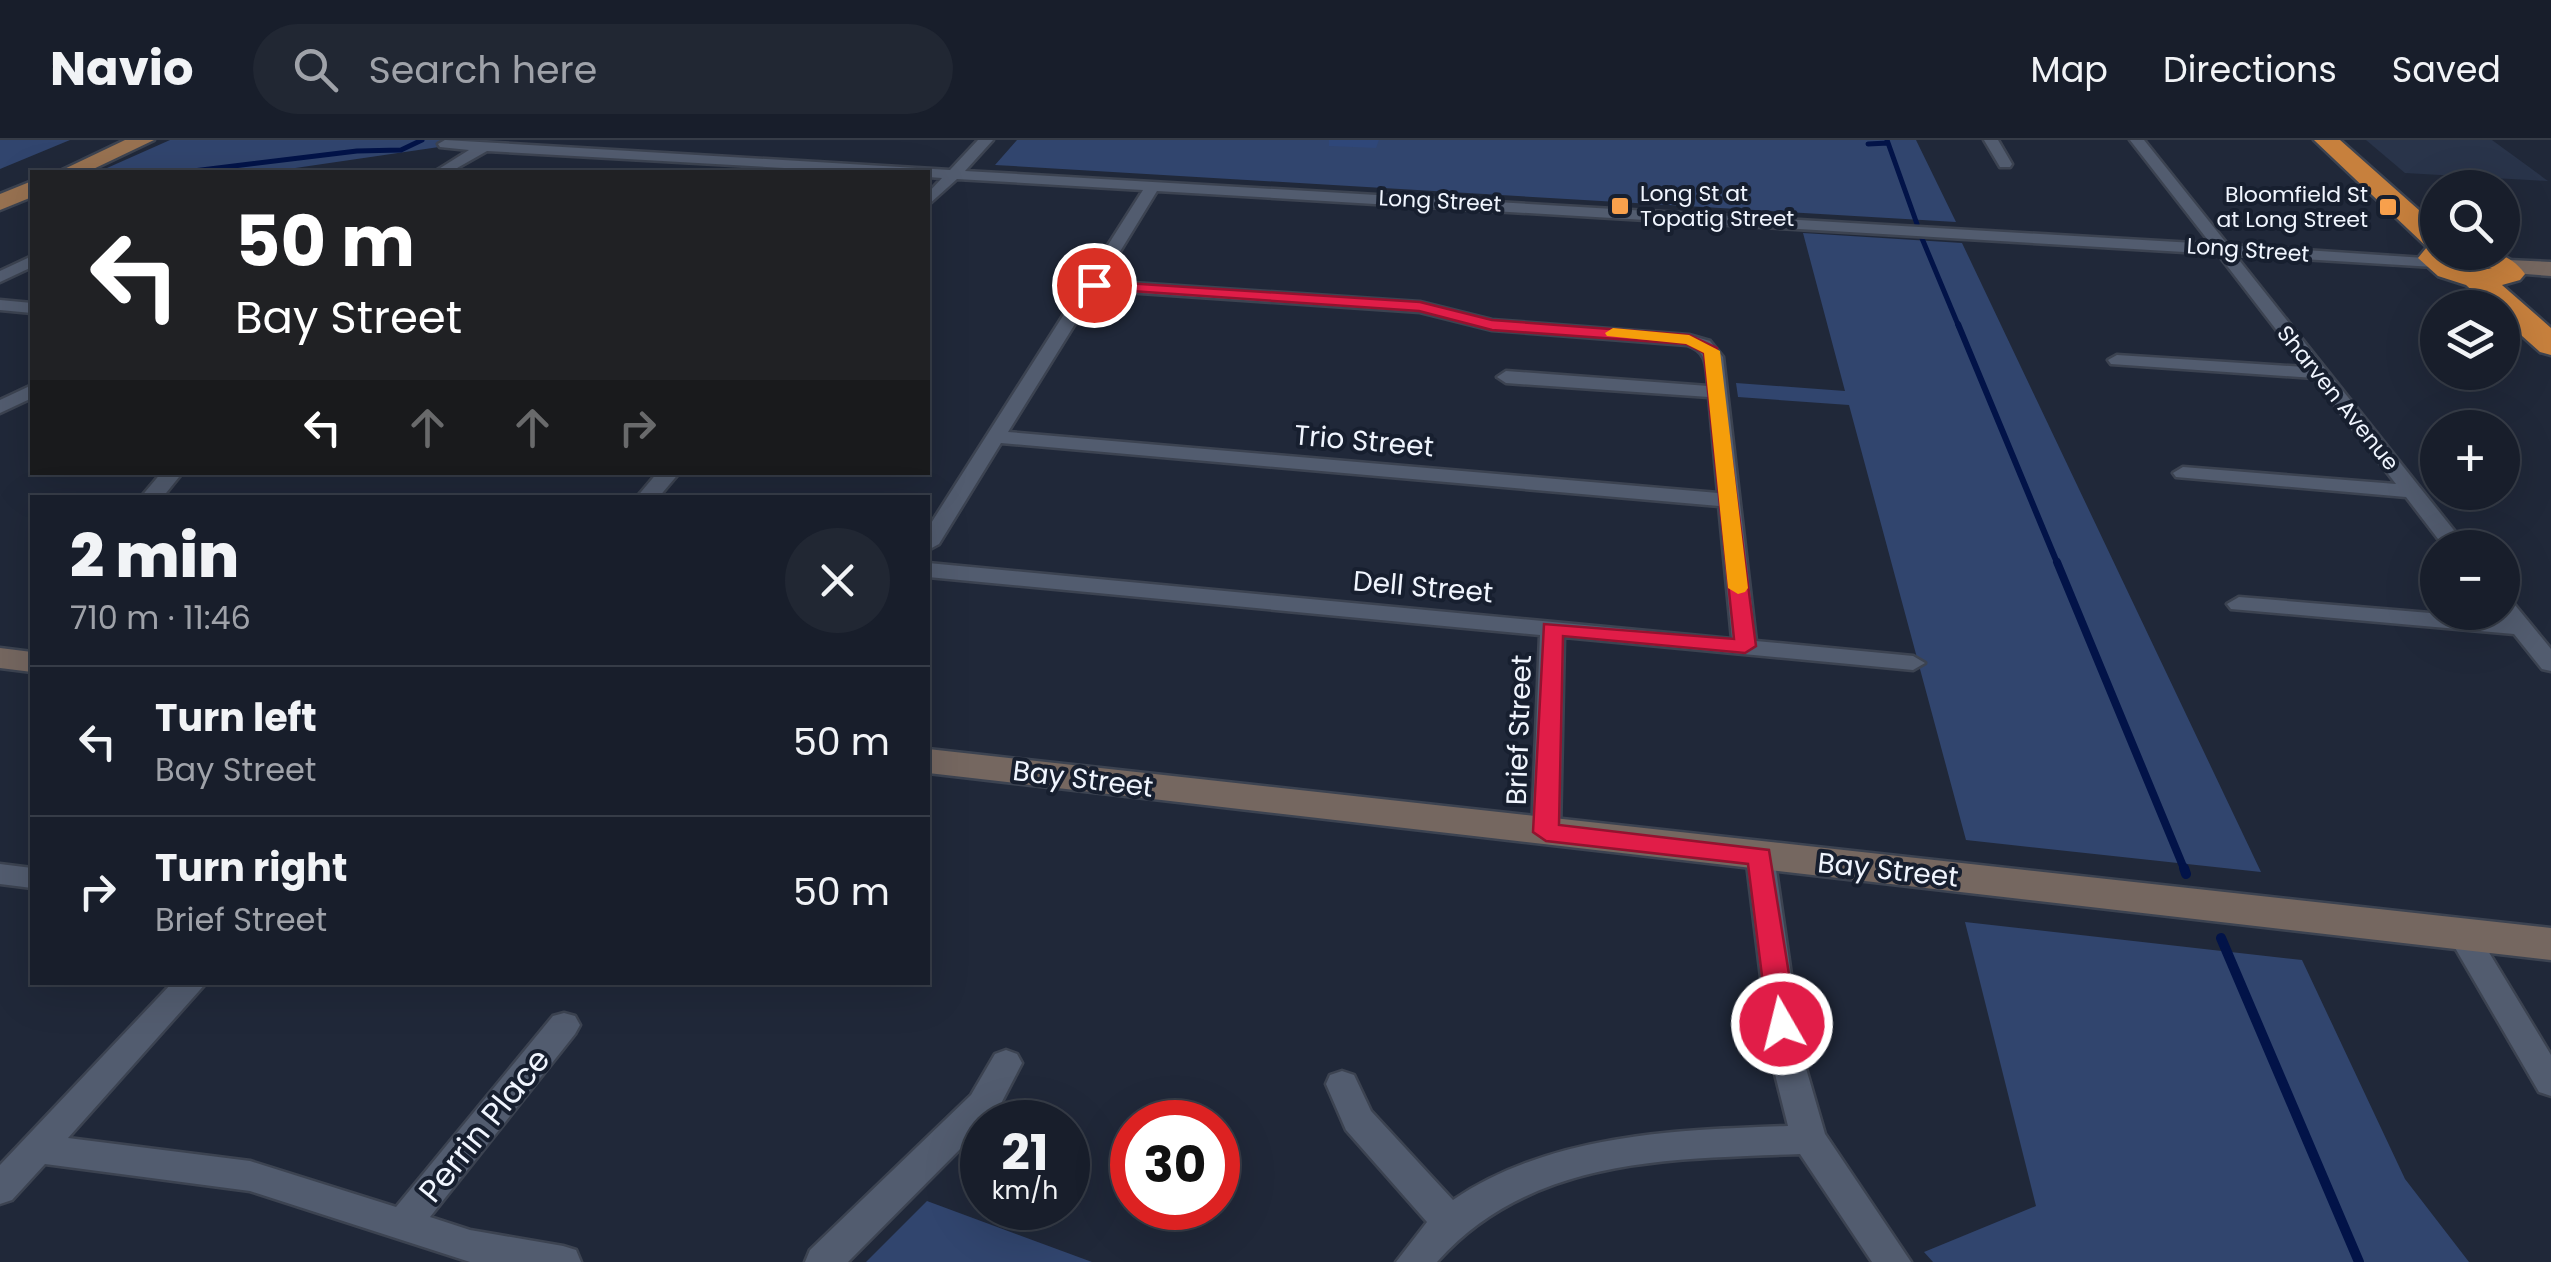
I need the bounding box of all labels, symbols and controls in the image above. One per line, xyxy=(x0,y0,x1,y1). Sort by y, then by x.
search box xyxy=(253,24,953,114)
text: Navio xyxy=(50,35,193,102)
icon: search xyxy=(288,42,343,97)
text: Search here xyxy=(368,43,597,96)
text: Map xyxy=(2031,45,2108,94)
text: Directions xyxy=(2163,45,2337,94)
text: Saved xyxy=(2392,45,2501,94)
map controls xyxy=(2420,170,2520,630)
button: search xyxy=(2420,170,2520,270)
place label: Long St at Topatig Street xyxy=(1640,178,1794,234)
place label: Bloomfield St at Long Street xyxy=(2216,179,2368,235)
street label: Long Street xyxy=(1378,182,1502,220)
text: 50 m xyxy=(235,192,415,291)
marker: Long St at Topatig Street xyxy=(1609,195,1631,217)
marker: Bloomfield St at Long Street xyxy=(2377,196,2399,218)
icon: left xyxy=(70,210,200,340)
street label: Long Street xyxy=(2186,230,2310,270)
pin xyxy=(1052,243,1137,328)
icon: arrive xyxy=(1067,258,1122,313)
text: Bay Street xyxy=(235,286,462,349)
button: layers xyxy=(2420,290,2520,390)
street label: Sharven Avenue xyxy=(2270,319,2406,477)
icon: left xyxy=(295,400,350,455)
icon: ahead xyxy=(400,400,455,455)
icon: ahead xyxy=(505,400,560,455)
icon: right xyxy=(610,400,665,455)
button: + xyxy=(2420,410,2520,510)
street label: Trio Street xyxy=(1293,415,1435,467)
text: 2 min xyxy=(70,514,239,598)
button: close xyxy=(785,528,890,633)
button: − xyxy=(2420,530,2520,630)
street label: Dell Street xyxy=(1351,561,1495,613)
text: 710 m · 11:46 xyxy=(70,595,251,640)
street label: Brief Street xyxy=(1497,654,1541,806)
text: Turn left xyxy=(155,691,317,744)
icon: left xyxy=(70,714,125,769)
text: 50 m xyxy=(793,715,890,768)
text: Bay Street xyxy=(155,747,317,792)
street label: Bay Street xyxy=(1010,751,1156,807)
text: Turn right xyxy=(155,841,347,894)
street label: Bay Street xyxy=(1816,843,1960,897)
icon: right xyxy=(70,864,125,919)
text: 50 m xyxy=(793,865,890,918)
text: Brief Street xyxy=(155,897,327,942)
position arrow xyxy=(1730,972,1834,1076)
street label: Perrin Place xyxy=(408,1038,560,1212)
speed limit sign: 30 xyxy=(1110,1100,1240,1230)
text: 21 xyxy=(1001,1117,1049,1188)
text: km/h xyxy=(992,1173,1058,1208)

